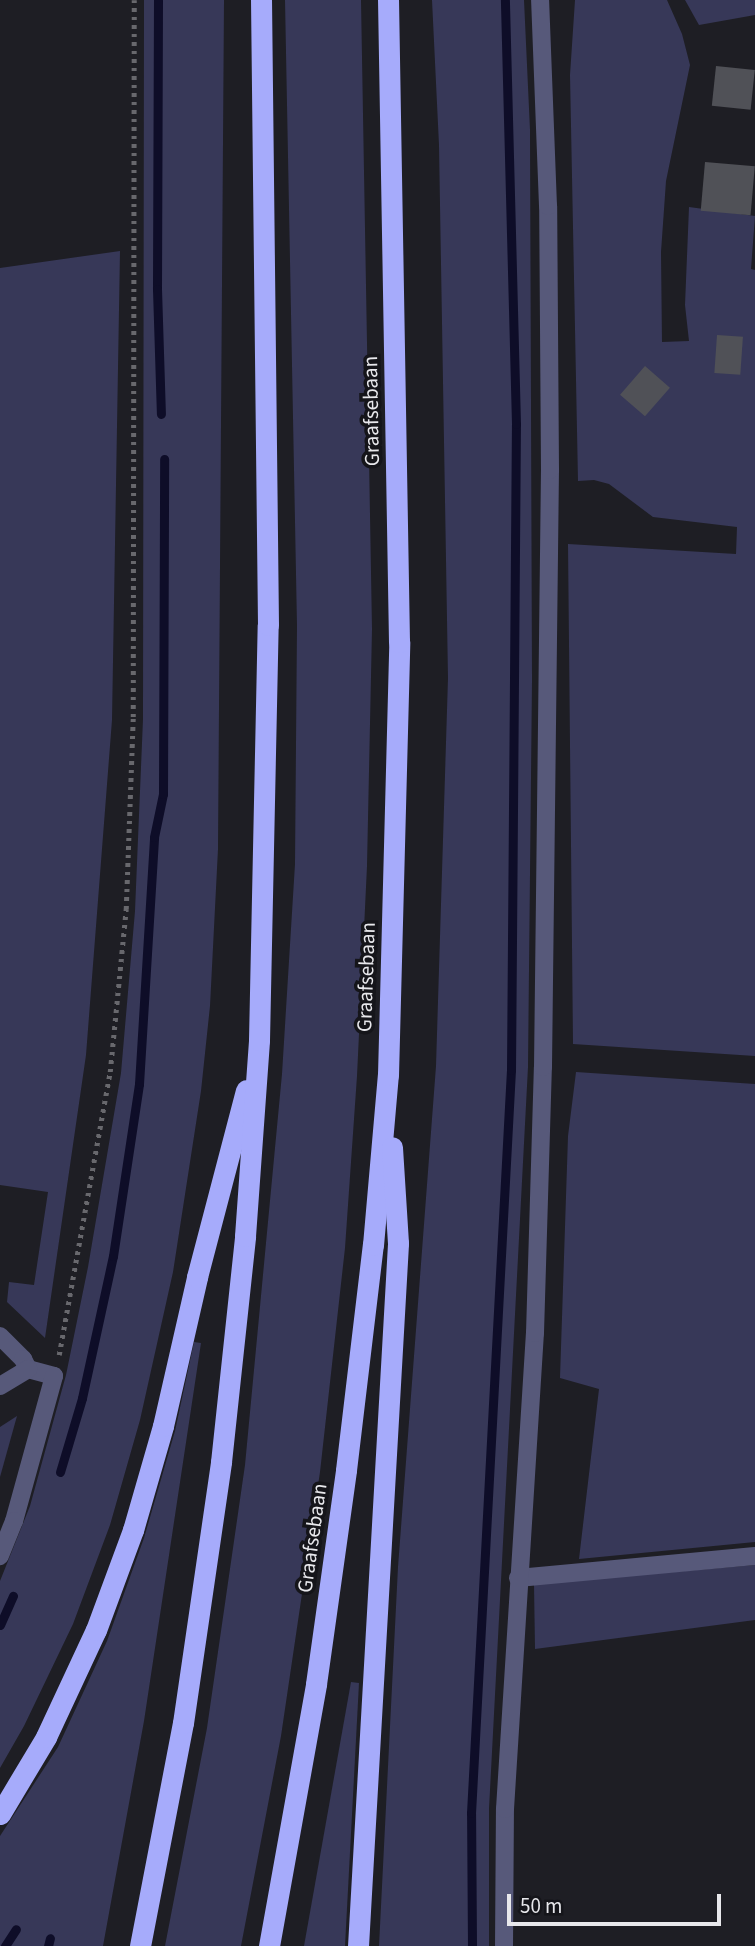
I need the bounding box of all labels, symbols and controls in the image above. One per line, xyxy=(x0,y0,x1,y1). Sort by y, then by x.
street label: Graafsebaan xyxy=(357,356,385,466)
street label: Graafsebaan xyxy=(351,922,381,1032)
street label: Graafsebaan xyxy=(292,1482,332,1594)
scale bar xyxy=(510,1880,724,1924)
text: 50 m xyxy=(520,1891,562,1921)

